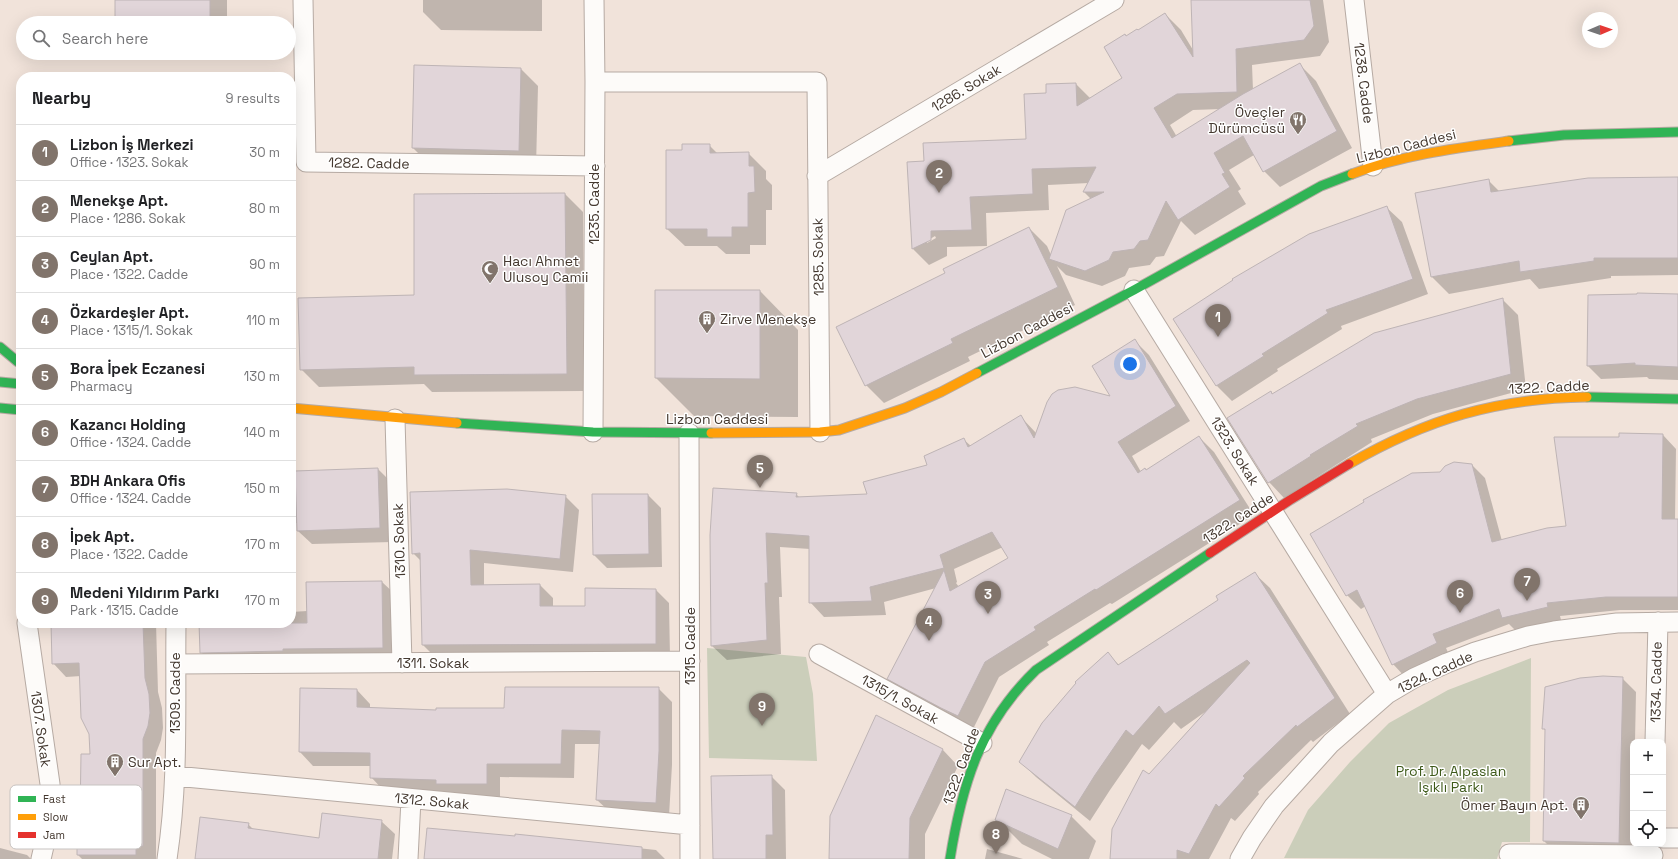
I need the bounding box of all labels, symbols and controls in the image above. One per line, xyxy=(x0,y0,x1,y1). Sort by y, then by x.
north arrow xyxy=(1582,12,1618,48)
search box xyxy=(16,16,296,60)
icon: search xyxy=(30,27,52,49)
text: Search here xyxy=(62,29,148,48)
street label: 1238. Cadde xyxy=(1350,42,1378,124)
street label: 1286. Sokak xyxy=(928,60,1005,116)
text: Nearby xyxy=(32,87,91,109)
text: 9 results xyxy=(226,90,280,107)
place label: Öveçler Dürümcüsü xyxy=(1208,103,1285,137)
restaurant icon: Öveçler Dürümcüsü xyxy=(1288,110,1308,135)
street label: Lizbon Caddesi xyxy=(1354,125,1458,167)
text: Lizbon İş Merkezi xyxy=(70,135,193,154)
text: 1 xyxy=(42,144,48,161)
text: 30 m xyxy=(249,144,280,161)
street label: 1282. Cadde xyxy=(328,153,410,173)
text: Office · 1323. Sokak xyxy=(70,154,189,171)
pin: 2 xyxy=(926,160,952,193)
street label: 1235. Cadde xyxy=(585,164,603,244)
text: Menekşe Apt. xyxy=(70,191,168,210)
text: 2 xyxy=(41,200,49,217)
text: 80 m xyxy=(249,200,280,217)
text: Place · 1286. Sokak xyxy=(70,210,186,227)
street label: 1285. Sokak xyxy=(808,217,828,296)
text: Ceylan Apt. xyxy=(70,247,153,266)
place label: Hacı Ahmet Ulusoy Camii xyxy=(503,252,588,286)
text: 3 xyxy=(41,256,49,273)
text: 90 m xyxy=(249,256,280,273)
mosque icon: Hacı Ahmet Ulusoy Camii xyxy=(480,259,500,284)
text: Place · 1322. Cadde xyxy=(70,266,188,283)
street label: Lizbon Caddesi xyxy=(978,298,1076,362)
text: Özkardeşler Apt. xyxy=(70,303,189,322)
pin: 1 xyxy=(1205,304,1231,337)
building icon: Zirve Menekşe xyxy=(697,309,717,334)
place label: Zirve Menekşe xyxy=(720,310,816,328)
text: 4 xyxy=(41,312,49,329)
text: 110 m xyxy=(246,312,280,329)
text: Place · 1315/1. Sokak xyxy=(70,322,193,339)
your location xyxy=(1120,354,1140,374)
text: Bora İpek Eczanesi xyxy=(70,359,205,378)
text: 5 xyxy=(41,368,49,385)
text: 130 m xyxy=(244,368,280,385)
street label: 1322. Cadde xyxy=(1508,376,1590,398)
text: Pharmacy xyxy=(70,378,132,395)
street label: Lizbon Caddesi xyxy=(666,410,768,428)
street label: 1323. Sokak xyxy=(1207,413,1264,489)
text: Kazancı Holding xyxy=(70,415,186,434)
text: 6 xyxy=(41,424,49,441)
text: 140 m xyxy=(244,424,280,441)
text: Office · 1324. Cadde xyxy=(70,434,191,451)
pin: 5 xyxy=(747,455,773,488)
text: BDH Ankara Ofis xyxy=(70,471,186,490)
text: 7 xyxy=(41,480,49,497)
text: 150 m xyxy=(244,480,280,497)
street label: 1322. Cadde xyxy=(1199,488,1277,548)
text: Office · 1324. Cadde xyxy=(70,490,191,507)
street label: 1310. Sokak xyxy=(389,502,409,579)
text: İpek Apt. xyxy=(70,527,134,546)
text: 8 xyxy=(41,536,49,553)
text: 170 m xyxy=(244,536,280,553)
text: Place · 1322. Cadde xyxy=(70,546,188,563)
pin: 7 xyxy=(1514,568,1540,601)
pin: 6 xyxy=(1447,580,1473,613)
pin: 3 xyxy=(975,581,1001,614)
text: Medeni Yıldırım Parkı xyxy=(70,583,219,602)
text: 9 xyxy=(41,592,49,609)
text: 170 m xyxy=(244,592,280,609)
text: Park · 1315. Cadde xyxy=(70,602,179,619)
street label: 1315. Cadde xyxy=(681,607,699,685)
pin: 4 xyxy=(916,608,942,641)
street label: 1334. Cadde xyxy=(1646,641,1666,723)
street label: 1324. Cadde xyxy=(1395,647,1475,697)
street label: 1309. Cadde xyxy=(166,652,184,734)
street label: 1311. Sokak xyxy=(397,654,470,672)
street label: 1315/1. Sokak xyxy=(858,670,942,728)
street label: 1307. Sokak xyxy=(27,690,55,769)
pin: 9 xyxy=(749,693,775,726)
street label: 1322. Cadde xyxy=(939,725,983,807)
map controls xyxy=(1630,739,1666,847)
button: + xyxy=(1630,739,1666,775)
building icon: Sur Apt. xyxy=(105,752,125,777)
place label: Sur Apt. xyxy=(128,753,181,771)
park label: Prof. Dr. Alpaslan Işıklı Parkı xyxy=(1396,762,1506,796)
button: − xyxy=(1630,775,1666,811)
legend xyxy=(10,785,142,849)
street label: 1312. Sokak xyxy=(394,789,471,813)
text: Fast xyxy=(43,792,66,806)
building icon: Ömer Bayın Apt. xyxy=(1571,795,1591,820)
place label: Ömer Bayın Apt. xyxy=(1461,796,1568,814)
text: Slow xyxy=(43,810,68,824)
button: locate xyxy=(1630,811,1666,847)
pin: 8 xyxy=(983,821,1009,854)
text: Jam xyxy=(43,828,65,842)

